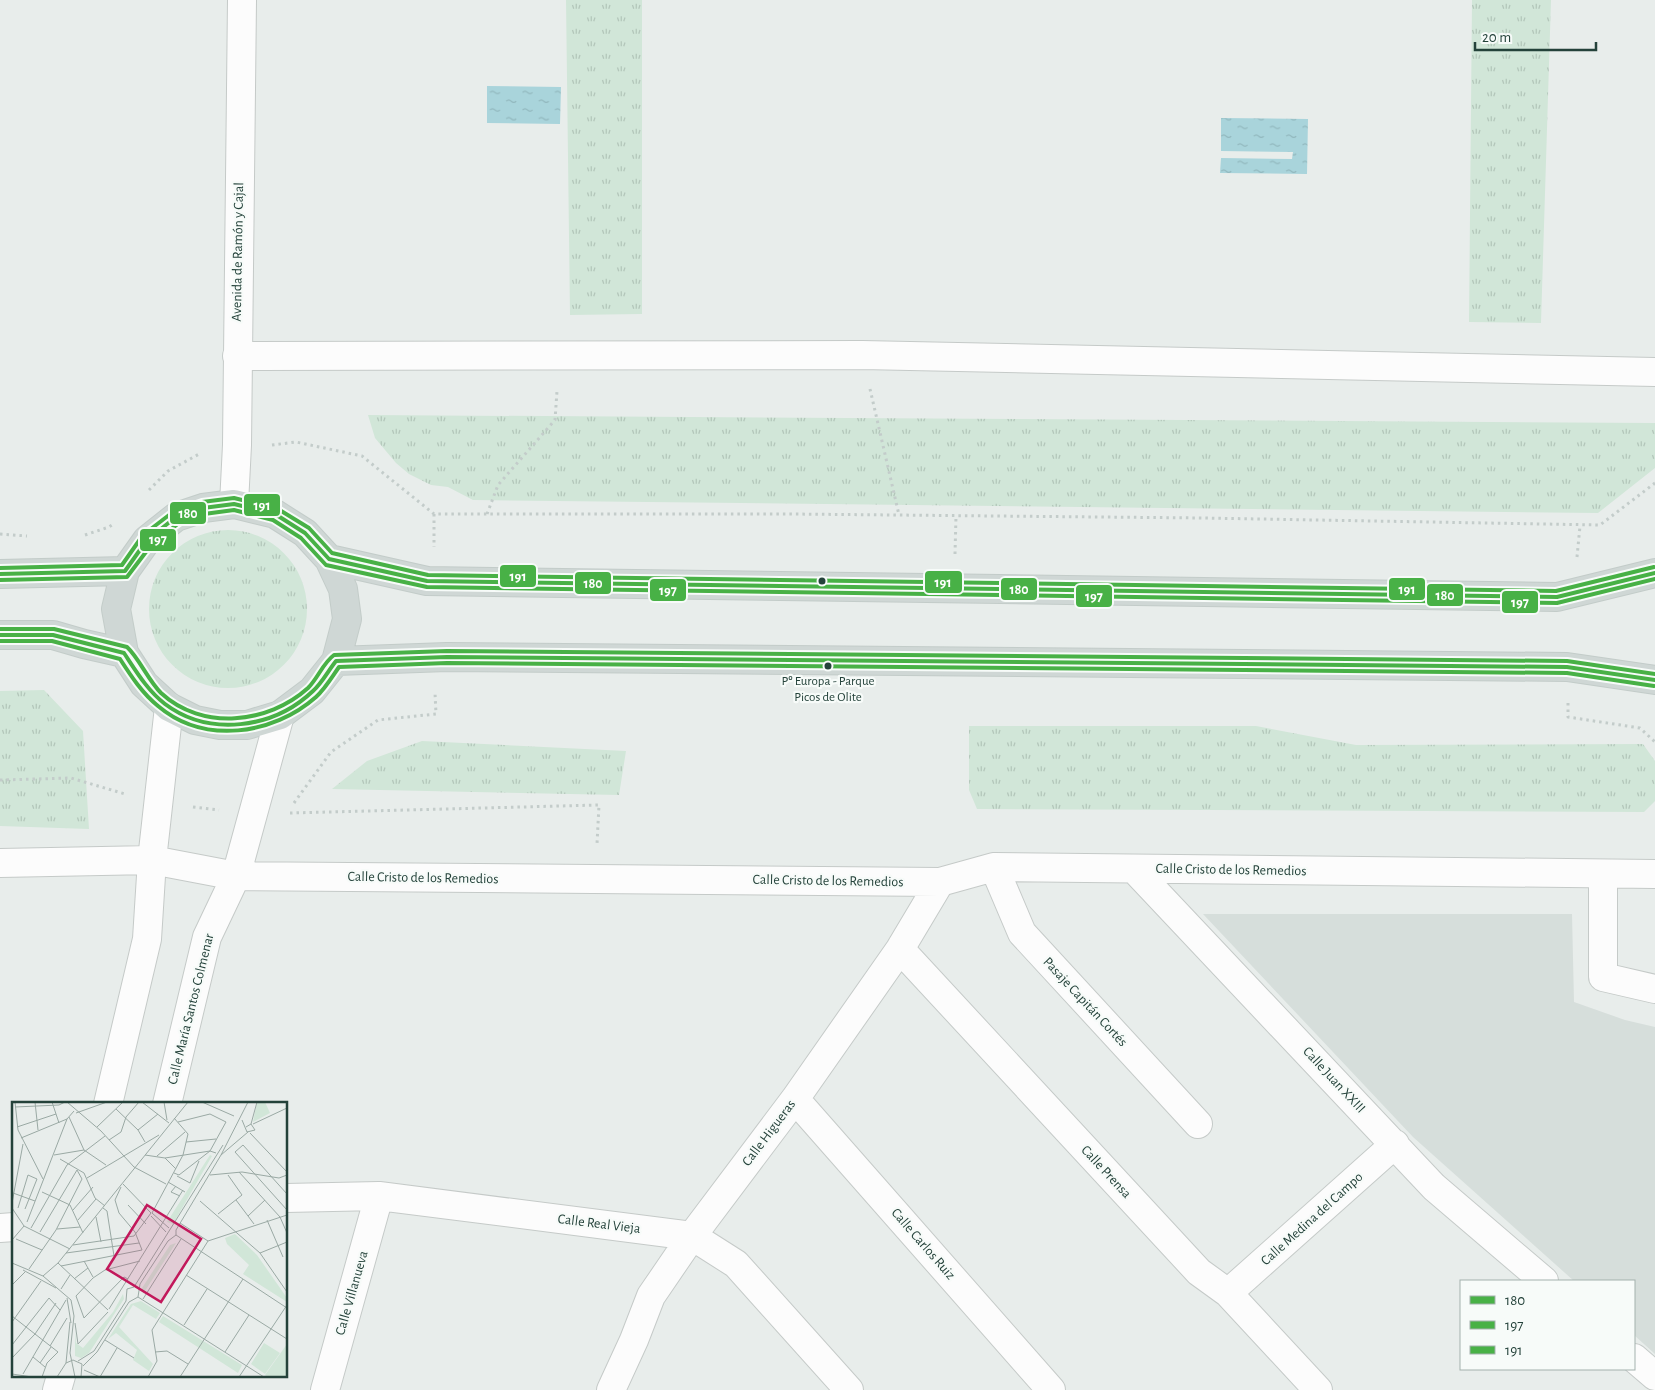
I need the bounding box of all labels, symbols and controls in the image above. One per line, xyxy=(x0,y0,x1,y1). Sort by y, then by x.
scale bar xyxy=(1475,20,1596,52)
text: 20 m xyxy=(1482,30,1511,45)
street label: Avenida de Ramón y Cajal xyxy=(230,182,246,322)
line badge: 191 xyxy=(243,493,281,517)
text: 191 xyxy=(254,499,270,513)
line badge: 180 xyxy=(169,501,207,525)
text: 180 xyxy=(178,507,198,521)
line badge: 197 xyxy=(139,528,177,552)
text: 197 xyxy=(149,533,167,547)
line badge: 191 xyxy=(499,564,537,588)
text: 191 xyxy=(510,570,526,584)
line badge: 191 xyxy=(924,570,963,594)
line badge: 180 xyxy=(574,571,612,595)
unlabelled marker xyxy=(817,576,827,586)
text: 191 xyxy=(935,576,951,590)
text: 180 xyxy=(583,577,603,591)
line badge: 180 xyxy=(1000,577,1038,601)
line badge: 191 xyxy=(1388,577,1426,601)
line badge: 197 xyxy=(649,578,687,602)
text: 180 xyxy=(1009,583,1029,597)
text: 191 xyxy=(1399,583,1415,597)
line badge: 180 xyxy=(1426,583,1464,607)
text: 197 xyxy=(659,584,677,598)
line badge: 197 xyxy=(1075,584,1113,608)
text: 180 xyxy=(1435,589,1455,603)
text: 197 xyxy=(1085,590,1103,604)
line badge: 197 xyxy=(1501,590,1539,614)
text: 197 xyxy=(1511,596,1529,610)
marker: Pº Europa - Parque Picos de Olite xyxy=(823,661,833,671)
place label: Pº Europa - Parque Picos de Olite xyxy=(781,675,875,704)
street label: Calle Cristo de los Remedios xyxy=(1155,862,1307,878)
street label: Calle Cristo de los Remedios xyxy=(347,870,499,886)
street label: Calle Cristo de los Remedios xyxy=(752,873,904,889)
street label: Calle María Santos Colmenar xyxy=(165,932,217,1086)
street label: Pasaje Capitán Cortés xyxy=(1040,955,1130,1049)
street label: Calle Juan XXIII xyxy=(1300,1044,1368,1116)
street label: Calle Higueras xyxy=(740,1097,798,1169)
inset map xyxy=(12,1102,288,1378)
street label: Calle Prensa xyxy=(1078,1143,1134,1201)
street label: Calle Medina del Campo xyxy=(1258,1170,1366,1268)
street label: Calle Carlos Ruiz xyxy=(888,1206,958,1282)
street label: Calle Real Vieja xyxy=(557,1212,642,1236)
street label: Calle Villanueva xyxy=(333,1249,371,1337)
legend xyxy=(1460,1280,1635,1370)
text: 180 xyxy=(1505,1293,1525,1308)
text: 197 xyxy=(1505,1318,1523,1333)
text: 191 xyxy=(1505,1343,1522,1358)

